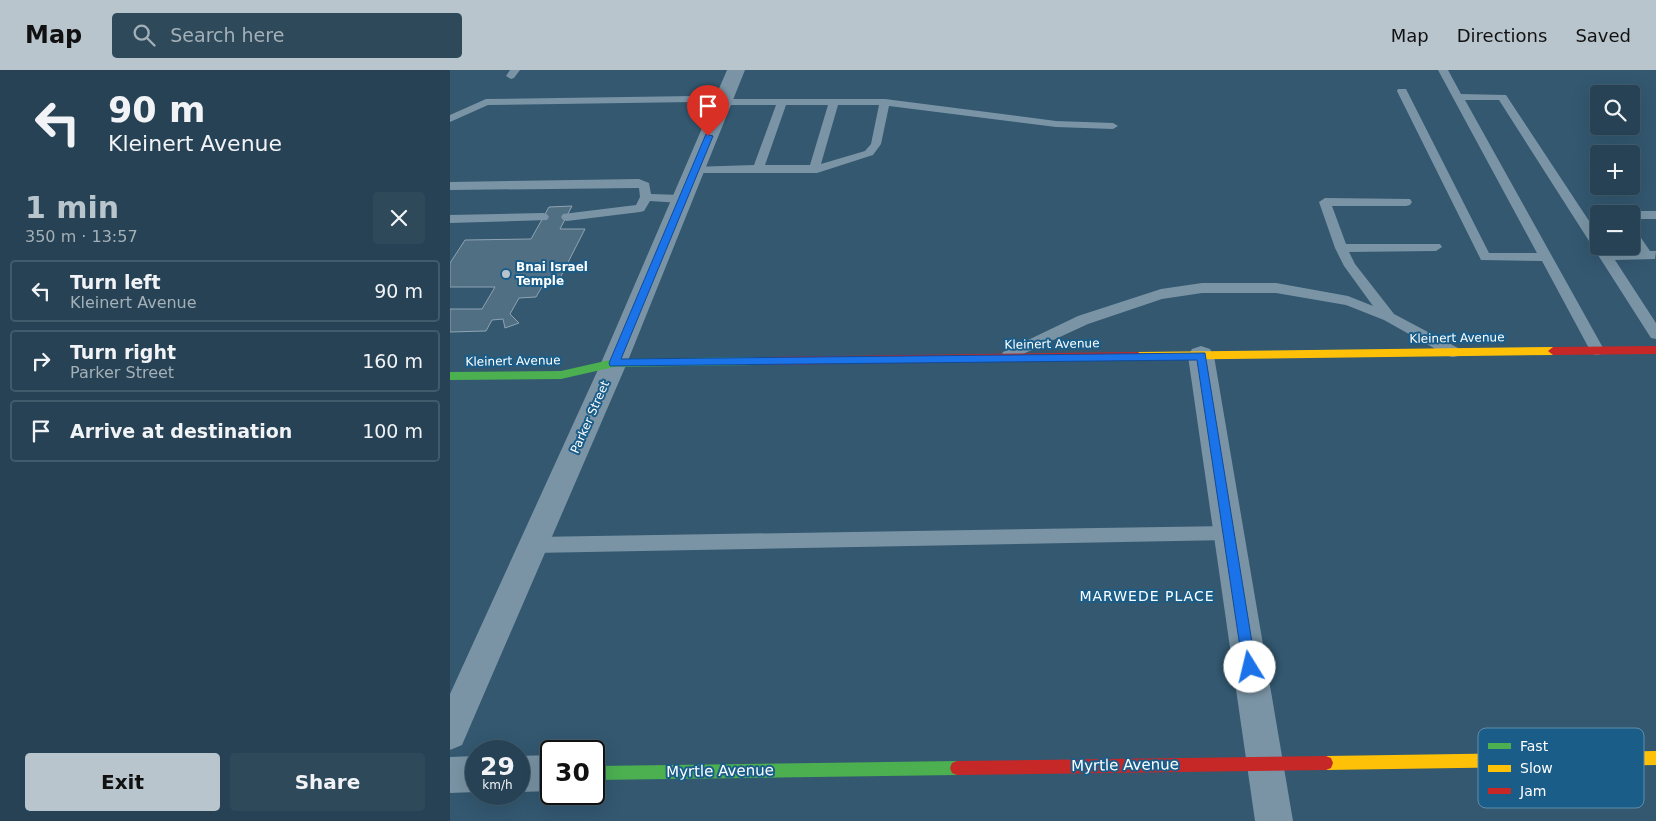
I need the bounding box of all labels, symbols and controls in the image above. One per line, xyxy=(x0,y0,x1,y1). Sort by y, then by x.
search box xyxy=(112,13,462,58)
text: Map xyxy=(25,21,82,49)
icon: search xyxy=(130,21,158,49)
text: Search here xyxy=(170,24,284,46)
text: Map xyxy=(1391,25,1429,46)
text: Directions xyxy=(1457,25,1547,46)
text: Saved xyxy=(1575,25,1631,46)
pin xyxy=(687,85,729,136)
map controls xyxy=(1590,85,1640,255)
button: search xyxy=(1590,85,1640,135)
icon: left xyxy=(25,90,90,155)
text: 90 m xyxy=(108,90,205,130)
icon: arrive xyxy=(694,92,722,120)
text: Kleinert Avenue xyxy=(108,131,282,156)
button: + xyxy=(1590,145,1640,195)
text: 1 min xyxy=(25,190,119,225)
button: close xyxy=(373,192,425,244)
button: − xyxy=(1590,205,1640,255)
text: 350 m · 13:57 xyxy=(25,227,138,246)
place label: Bnai Israel Temple xyxy=(516,260,588,288)
marker: Bnai Israel Temple xyxy=(500,268,512,280)
text: Turn left xyxy=(70,271,161,293)
icon: left xyxy=(27,277,55,305)
text: 90 m xyxy=(374,280,423,302)
text: Kleinert Avenue xyxy=(70,293,197,312)
street label: Kleinert Avenue xyxy=(1409,330,1505,346)
street label: Kleinert Avenue xyxy=(1004,336,1100,352)
text: Turn right xyxy=(70,341,176,363)
icon: right xyxy=(27,347,55,375)
text: 160 m xyxy=(362,350,423,372)
street label: Kleinert Avenue xyxy=(465,353,561,369)
text: Parker Street xyxy=(70,363,174,382)
street label: Parker Street xyxy=(568,378,612,456)
icon: arrive xyxy=(27,417,55,445)
text: Arrive at destination xyxy=(70,420,292,442)
text: 100 m xyxy=(362,420,423,442)
district label: MARWEDE PLACE xyxy=(1079,588,1215,604)
position arrow xyxy=(1223,640,1275,692)
legend xyxy=(1478,728,1644,808)
text: Fast xyxy=(1520,738,1549,754)
speed limit sign: 30 xyxy=(540,740,605,805)
text: 29 xyxy=(480,752,515,781)
button: Exit xyxy=(25,753,220,811)
button: Share xyxy=(230,753,425,811)
street label: Myrtle Avenue xyxy=(1071,755,1179,775)
text: Slow xyxy=(1520,760,1553,776)
street label: Myrtle Avenue xyxy=(666,761,774,781)
text: km/h xyxy=(482,778,513,792)
text: Jam xyxy=(1519,783,1546,799)

